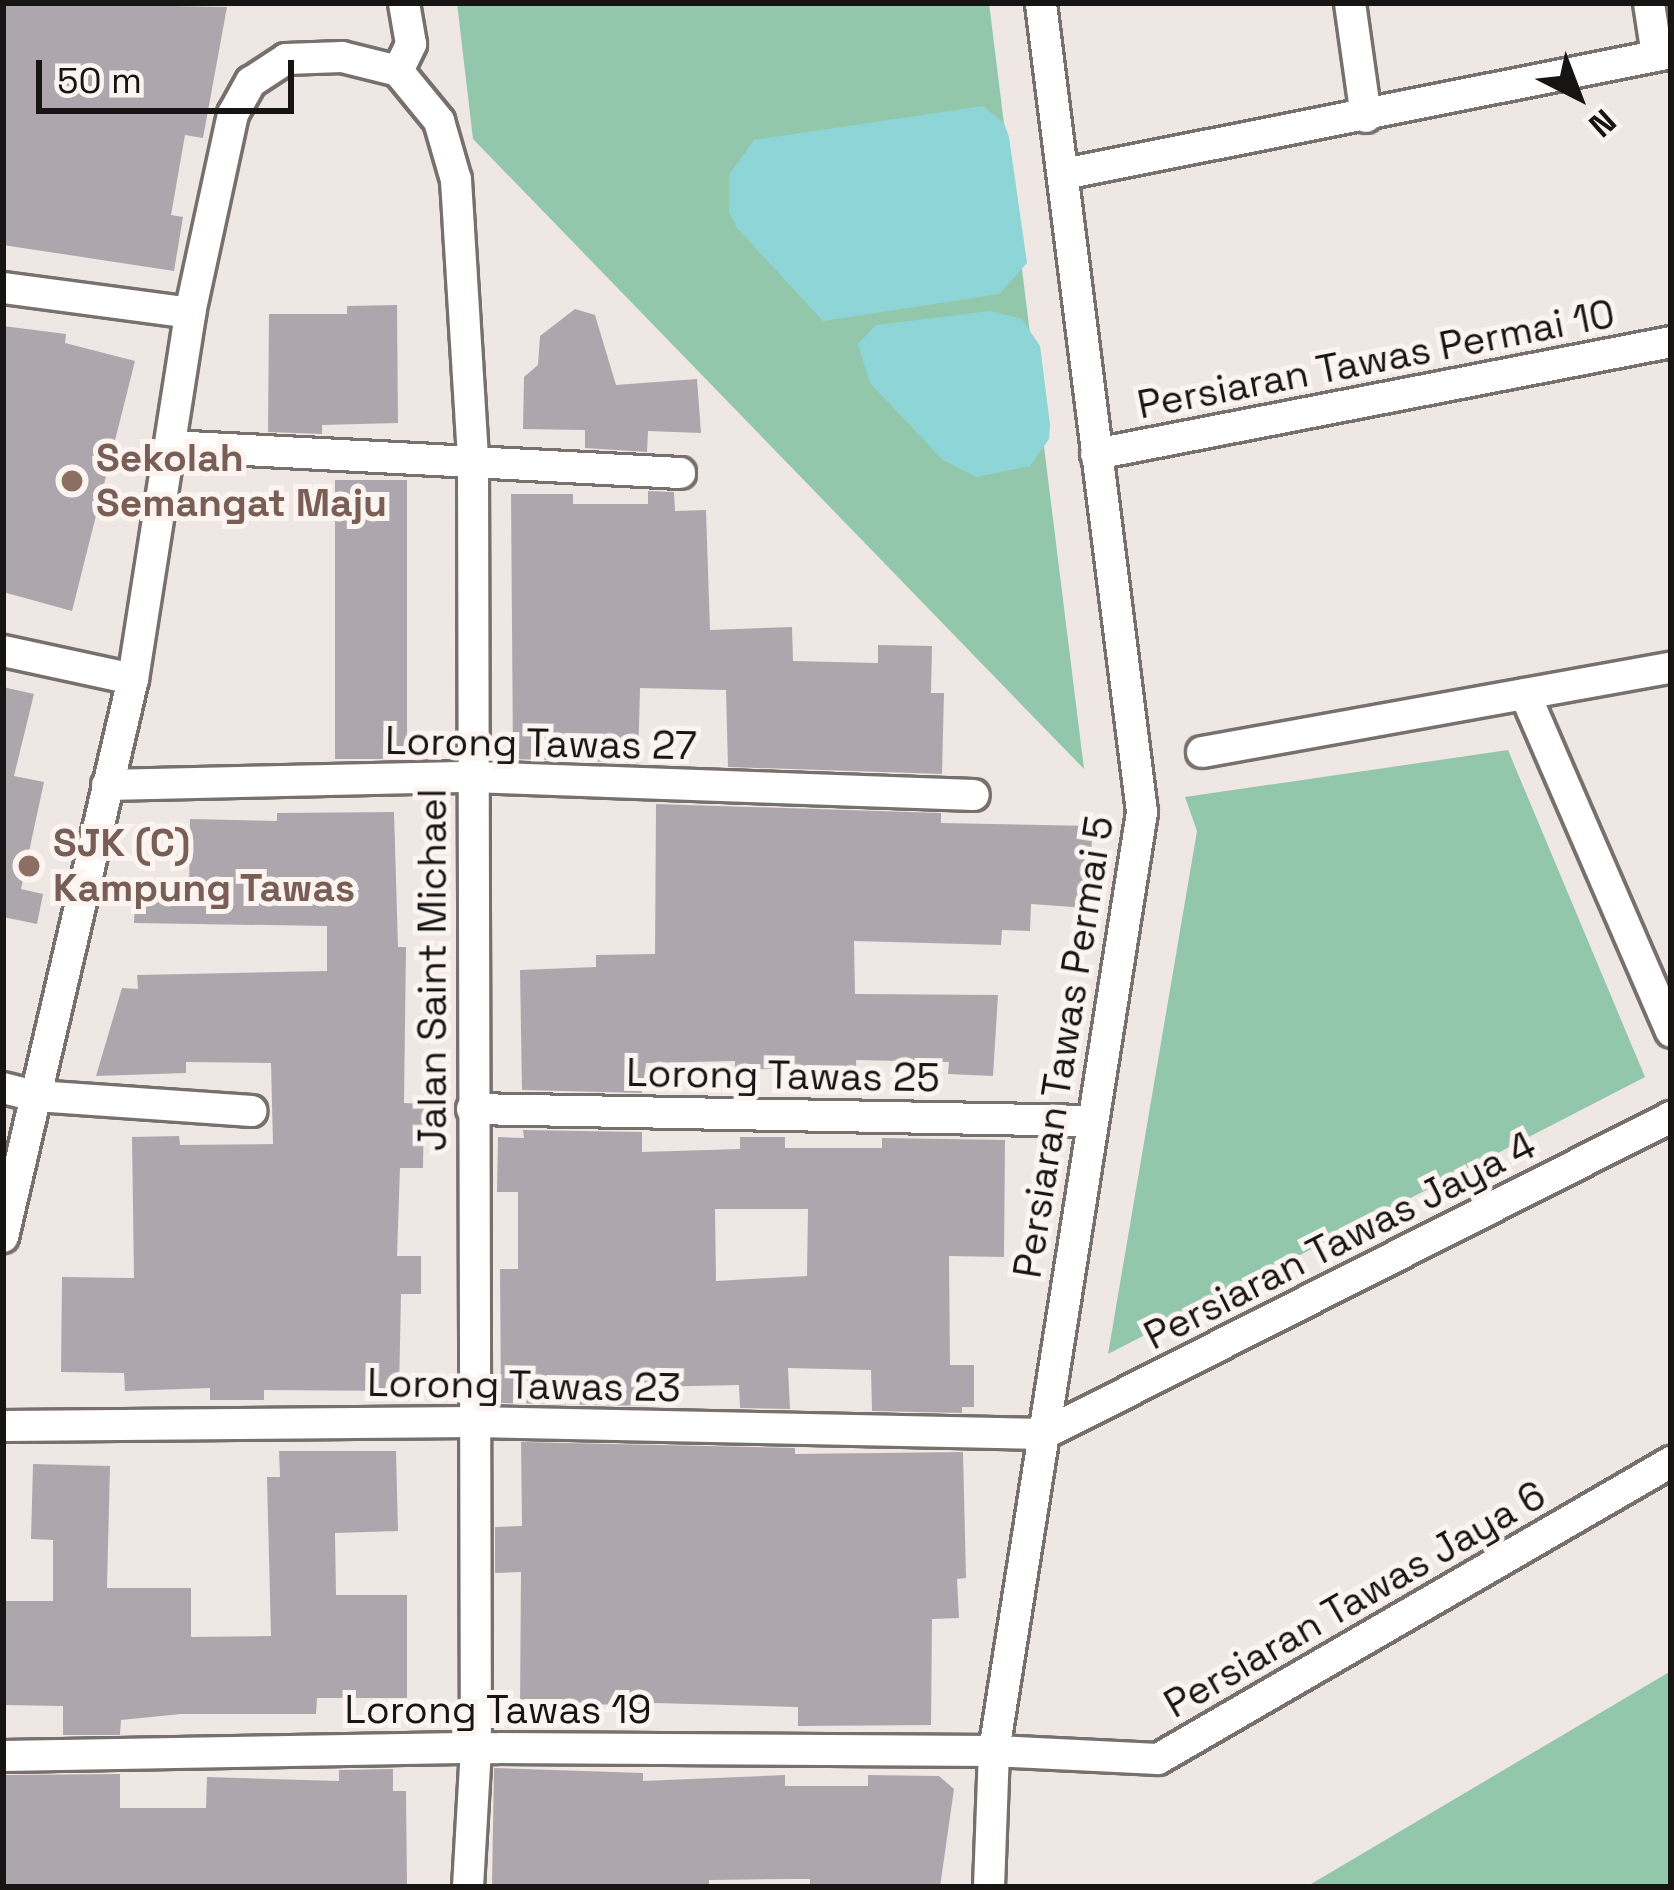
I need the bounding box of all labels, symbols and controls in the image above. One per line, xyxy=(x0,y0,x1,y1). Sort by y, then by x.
scale bar xyxy=(42,36,300,110)
north arrow xyxy=(1518,36,1638,156)
text: 50 m xyxy=(57,58,142,104)
text: N xyxy=(1580,100,1624,146)
street label: Persiaran Tawas Permai 10 xyxy=(1133,291,1619,429)
place label: Sekolah Semangat Maju xyxy=(96,436,387,527)
marker: Sekolah Semangat Maju xyxy=(59,468,85,494)
street label: Lorong Tawas 27 xyxy=(384,718,698,770)
street label: Jalan Saint Michael xyxy=(410,789,456,1151)
street label: Persiaran Tawas Permai 5 xyxy=(1004,812,1124,1282)
place label: SJK (C) Kampung Tawas xyxy=(53,821,356,912)
marker: SJK (C) Kampung Tawas xyxy=(16,853,42,879)
street label: Lorong Tawas 25 xyxy=(625,1050,941,1102)
street label: Persiaran Tawas Jaya 4 xyxy=(1136,1122,1544,1360)
street label: Lorong Tawas 23 xyxy=(366,1360,682,1412)
street label: Persiaran Tawas Jaya 6 xyxy=(1156,1472,1554,1728)
street label: Lorong Tawas 19 xyxy=(344,1687,652,1733)

